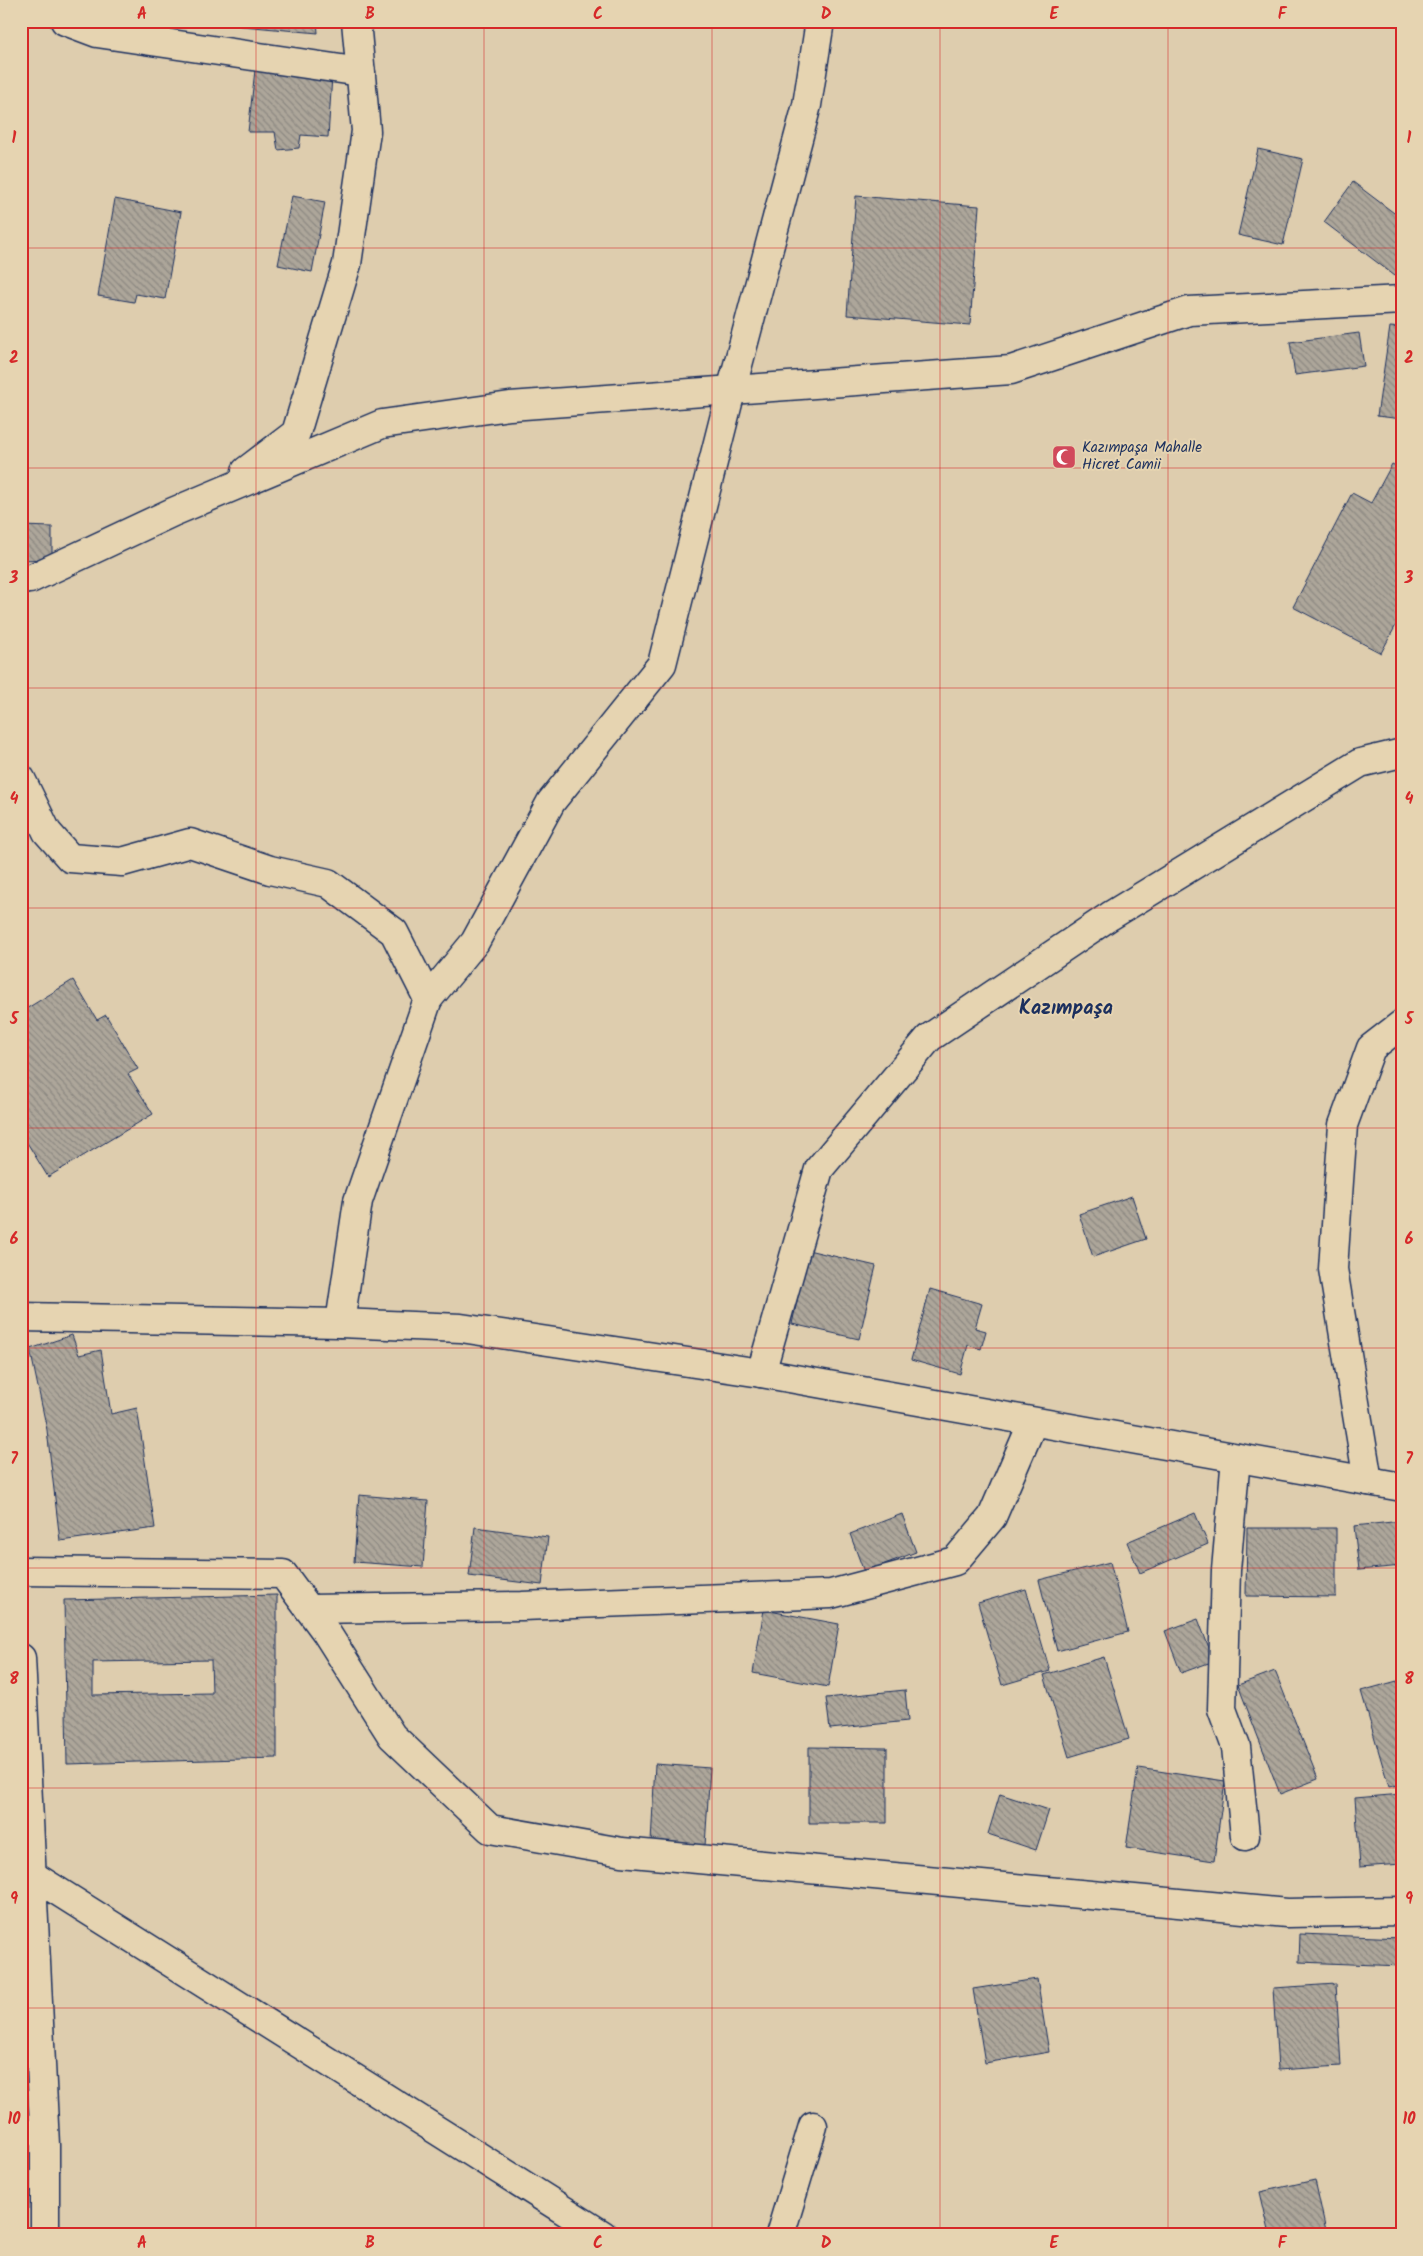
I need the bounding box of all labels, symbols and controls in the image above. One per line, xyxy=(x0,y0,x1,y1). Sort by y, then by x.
text: A xyxy=(137,2,147,27)
text: B xyxy=(365,2,375,27)
text: C xyxy=(593,2,603,27)
text: D xyxy=(821,2,832,27)
text: E xyxy=(1050,2,1060,27)
text: F xyxy=(1278,2,1288,27)
text: 1 xyxy=(12,126,17,151)
text: 1 xyxy=(1407,126,1412,151)
text: 2 xyxy=(9,346,19,371)
text: 2 xyxy=(1404,346,1414,371)
place label: Kazımpaşa Mahalle Hicret Camii xyxy=(1082,436,1202,477)
mosque icon: Kazımpaşa Mahalle Hicret Camii xyxy=(1051,444,1077,470)
text: 3 xyxy=(9,566,19,591)
text: 3 xyxy=(1404,566,1414,591)
text: 4 xyxy=(10,787,19,812)
text: 4 xyxy=(1405,787,1414,812)
district label: Kazımpaşa xyxy=(1019,993,1113,1025)
text: 5 xyxy=(9,1007,20,1032)
text: 5 xyxy=(1404,1007,1415,1032)
text: 6 xyxy=(10,1227,19,1252)
text: 6 xyxy=(1405,1227,1414,1252)
text: 7 xyxy=(10,1447,18,1472)
text: 7 xyxy=(1405,1447,1413,1472)
text: 8 xyxy=(9,1667,19,1692)
text: 8 xyxy=(1404,1667,1414,1692)
text: 9 xyxy=(10,1887,18,1912)
text: 9 xyxy=(1405,1887,1413,1912)
text: 10 xyxy=(7,2107,21,2132)
text: 10 xyxy=(1402,2107,1416,2132)
text: A xyxy=(137,2231,147,2256)
text: B xyxy=(365,2231,375,2256)
text: C xyxy=(593,2231,603,2256)
text: D xyxy=(821,2231,832,2256)
text: E xyxy=(1050,2231,1060,2256)
text: F xyxy=(1278,2231,1288,2256)

